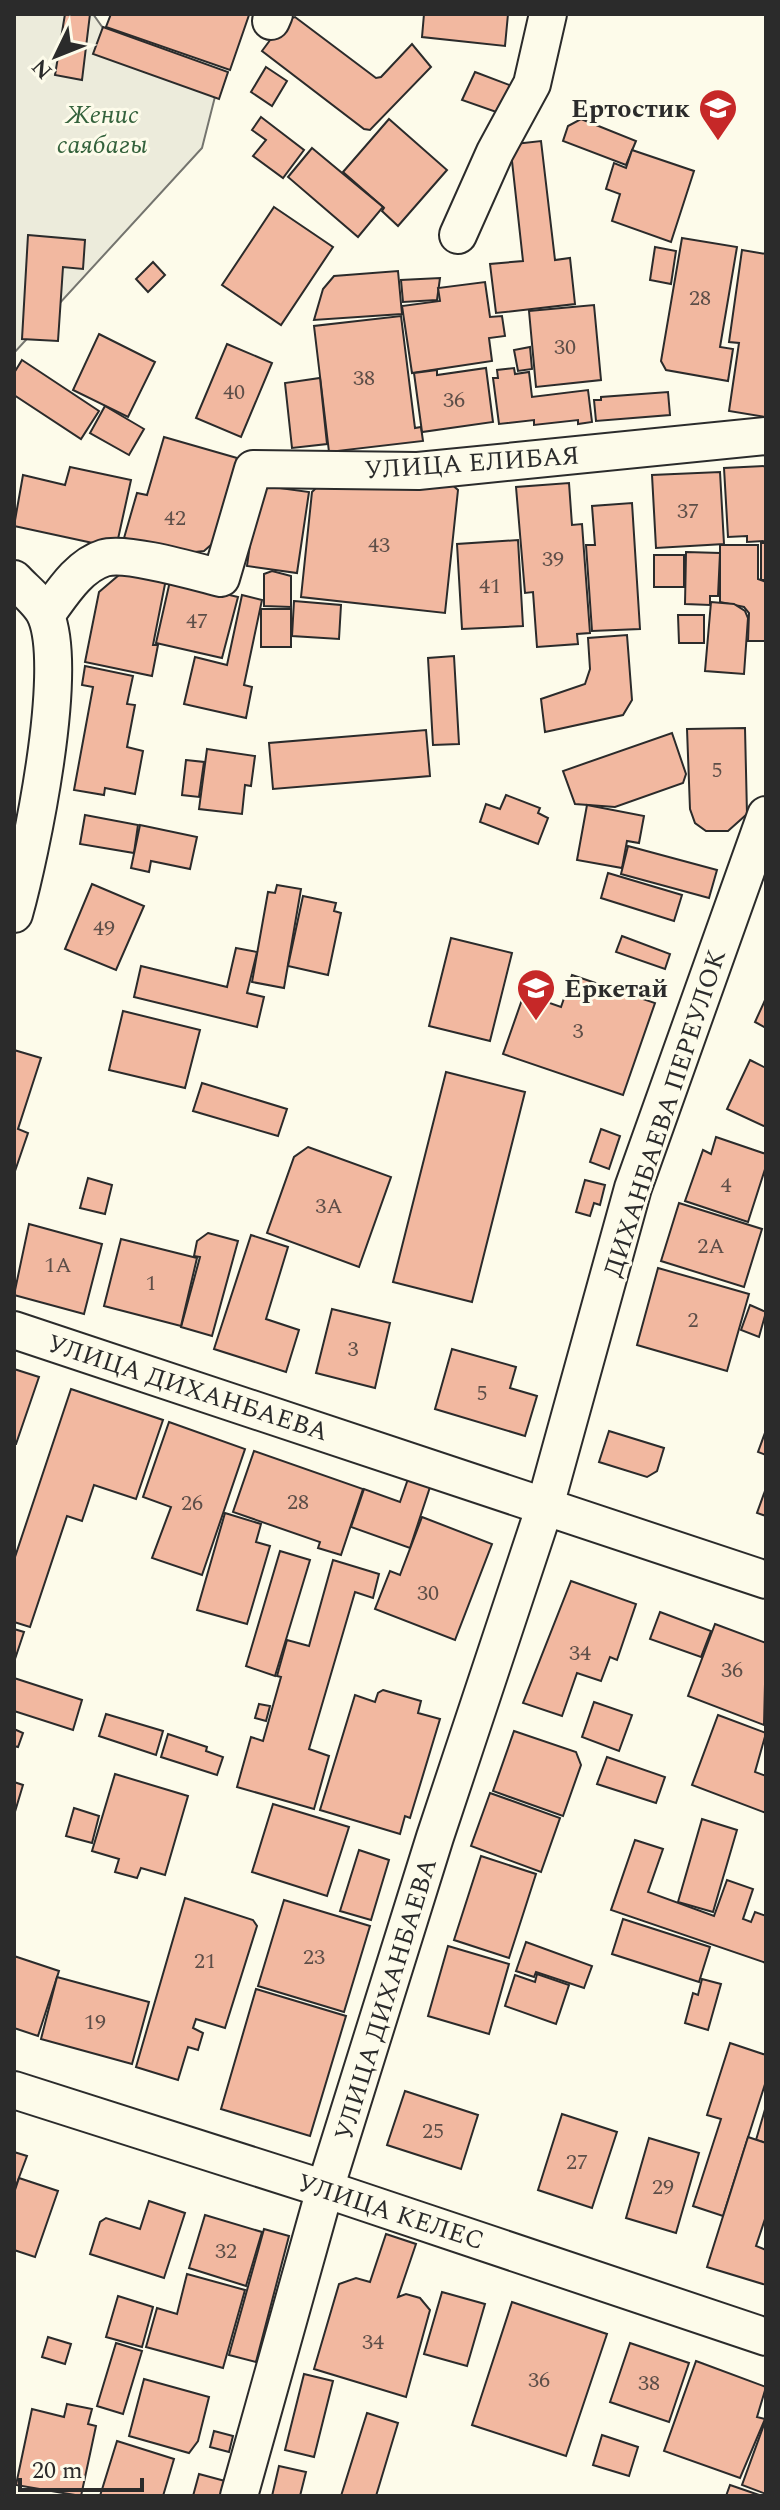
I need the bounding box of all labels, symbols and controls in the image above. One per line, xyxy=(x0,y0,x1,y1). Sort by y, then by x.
north arrow xyxy=(16,16,96,96)
text: N xyxy=(24,51,61,86)
school or university icon: Ертостик xyxy=(697,87,739,142)
place label: Ертостик xyxy=(571,89,690,129)
park label: Женис саябагы xyxy=(56,95,148,165)
house number: 28 xyxy=(689,282,711,315)
house number: 30 xyxy=(554,331,576,364)
house number: 38 xyxy=(353,362,375,395)
house number: 40 xyxy=(223,376,245,409)
house number: 36 xyxy=(443,384,465,417)
street label: УЛИЦА ЕЛИБАЯ xyxy=(363,436,581,490)
house number: 37 xyxy=(677,495,699,528)
house number: 42 xyxy=(164,502,186,535)
house number: 43 xyxy=(368,529,390,562)
house number: 39 xyxy=(542,543,564,576)
house number: 41 xyxy=(479,570,501,603)
house number: 47 xyxy=(186,605,208,638)
house number: 5 xyxy=(711,754,723,787)
house number: 49 xyxy=(93,912,115,945)
street label: ДИХАНБАЕВА ПЕРЕУЛОК xyxy=(593,944,737,1282)
school or university icon: Еркетай xyxy=(515,967,557,1022)
place label: Еркетай xyxy=(564,969,668,1009)
house number: 3 xyxy=(572,1015,584,1048)
house number: 4 xyxy=(720,1169,732,1202)
house number: 3А xyxy=(315,1190,343,1223)
house number: 2А xyxy=(697,1230,725,1263)
house number: 1А xyxy=(44,1249,72,1282)
house number: 1 xyxy=(145,1267,157,1300)
house number: 2 xyxy=(687,1304,699,1337)
street label: УЛИЦА ДИХАНБАЕВА xyxy=(42,1324,333,1452)
house number: 3 xyxy=(347,1333,359,1366)
house number: 5 xyxy=(476,1377,488,1410)
house number: 28 xyxy=(287,1486,309,1519)
house number: 26 xyxy=(181,1487,203,1520)
house number: 30 xyxy=(417,1577,439,1610)
house number: 34 xyxy=(569,1637,591,1670)
house number: 36 xyxy=(721,1654,743,1687)
street label: УЛИЦА ДИХАНБАЕВА xyxy=(324,1853,448,2145)
house number: 23 xyxy=(303,1941,325,1974)
house number: 21 xyxy=(194,1945,216,1978)
house number: 19 xyxy=(84,2006,106,2039)
house number: 25 xyxy=(422,2115,444,2148)
house number: 27 xyxy=(566,2146,588,2179)
street label: УЛИЦА КЕЛЕС xyxy=(292,2163,489,2261)
house number: 29 xyxy=(652,2171,674,2204)
house number: 32 xyxy=(215,2235,237,2268)
house number: 34 xyxy=(362,2326,384,2359)
house number: 36 xyxy=(528,2364,550,2397)
house number: 38 xyxy=(638,2367,660,2400)
scale bar xyxy=(20,2442,142,2492)
text: 20 m xyxy=(32,2453,83,2489)

